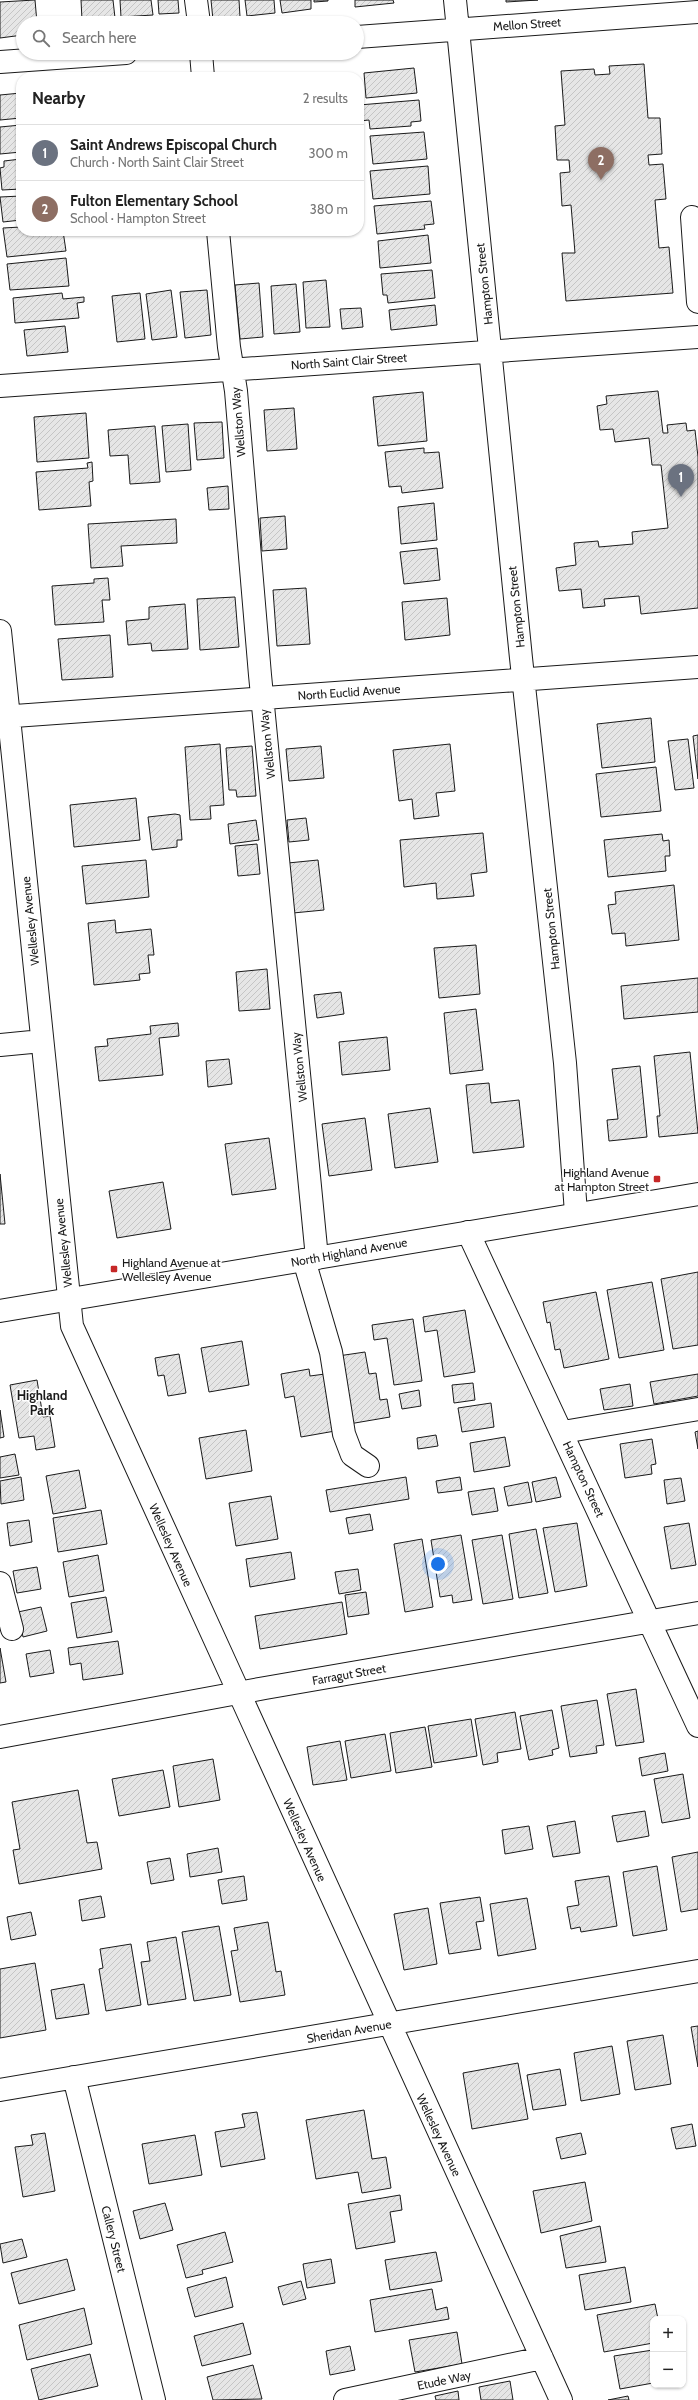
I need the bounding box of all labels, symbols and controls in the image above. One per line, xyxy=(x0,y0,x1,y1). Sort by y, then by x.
street label: Mellon Street xyxy=(492,14,562,34)
search box xyxy=(16,16,364,60)
icon: search xyxy=(30,27,52,49)
text: Search here xyxy=(62,29,137,47)
text: Nearby xyxy=(32,88,85,108)
text: 2 results xyxy=(303,90,348,106)
text: Saint Andrews Episcopal Church xyxy=(70,136,277,154)
text: 1 xyxy=(43,145,47,161)
text: 300 m xyxy=(308,145,348,161)
pin: 2 xyxy=(588,147,614,180)
text: Church · North Saint Clair Street xyxy=(70,154,244,170)
text: Fulton Elementary School xyxy=(70,192,238,210)
text: 2 xyxy=(42,201,48,217)
text: 380 m xyxy=(310,201,348,217)
text: School · Hampton Street xyxy=(70,210,206,226)
street label: Hampton Street xyxy=(472,242,496,326)
street label: North Saint Clair Street xyxy=(290,349,408,373)
street label: Wellston Way xyxy=(227,386,249,458)
pin: 1 xyxy=(668,464,694,497)
street label: Hampton Street xyxy=(504,565,528,649)
street label: North Euclid Avenue xyxy=(297,681,401,703)
street label: Wellston Way xyxy=(256,708,278,780)
street label: Wellesley Avenue xyxy=(18,876,42,966)
street label: Hampton Street xyxy=(539,887,563,971)
street label: Wellston Way xyxy=(288,1031,310,1103)
place label: Highland Avenue at Hampton Street xyxy=(555,1165,649,1194)
marker: Highland Avenue at Hampton Street xyxy=(652,1174,662,1184)
street label: Wellesley Avenue xyxy=(51,1198,75,1288)
street label: North Highland Avenue xyxy=(290,1234,408,1270)
place label: Highland Avenue at Wellesley Avenue xyxy=(122,1255,221,1284)
marker: Highland Avenue at Wellesley Avenue xyxy=(109,1264,119,1274)
district label: Highland Park xyxy=(17,1387,67,1418)
street label: Hampton Street xyxy=(560,1439,608,1519)
street label: Wellesley Avenue xyxy=(146,1501,196,1589)
your location xyxy=(428,1554,448,1574)
street label: Farragut Street xyxy=(311,1660,387,1688)
street label: Wellesley Avenue xyxy=(280,1796,330,1884)
street label: Sheridan Avenue xyxy=(305,2016,393,2046)
street label: Wellesley Avenue xyxy=(413,2091,465,2179)
street label: Callery Street xyxy=(98,2204,130,2274)
map controls xyxy=(650,2316,686,2388)
button: + xyxy=(650,2316,686,2352)
button: − xyxy=(650,2352,686,2388)
street label: Etude Way xyxy=(416,2367,472,2393)

